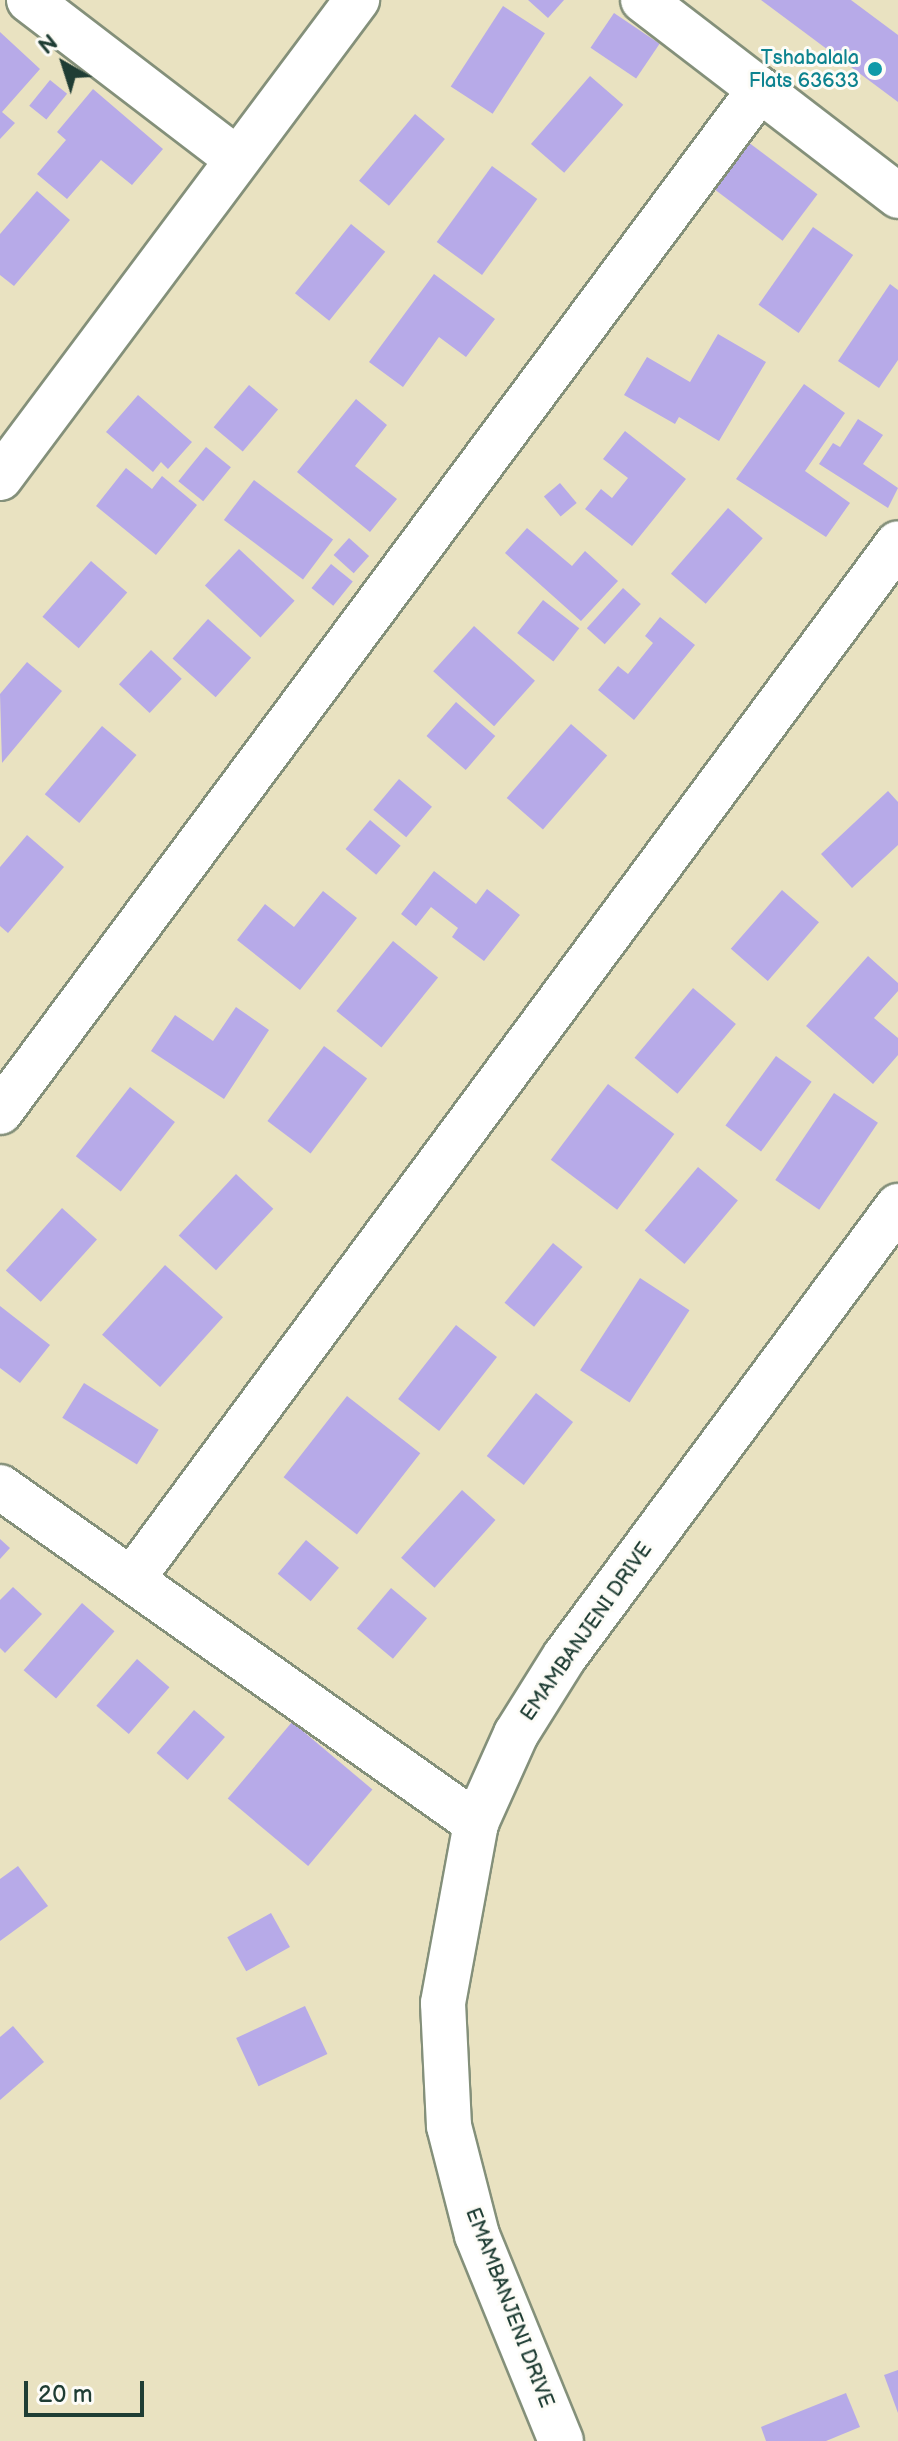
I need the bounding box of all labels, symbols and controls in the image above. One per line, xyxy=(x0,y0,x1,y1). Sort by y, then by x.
north arrow xyxy=(24,24,104,104)
text: N xyxy=(34,29,64,61)
place label: Tshabalala Flats 63633 xyxy=(749,46,859,93)
marker: Tshabalala Flats 63633 xyxy=(866,60,884,78)
street label: EMAMBANJENI DRIVE xyxy=(516,1538,658,1726)
street label: EMAMBANJENI DRIVE xyxy=(460,2205,558,2411)
scale bar xyxy=(28,2365,148,2415)
text: 20 m xyxy=(38,2380,93,2409)

